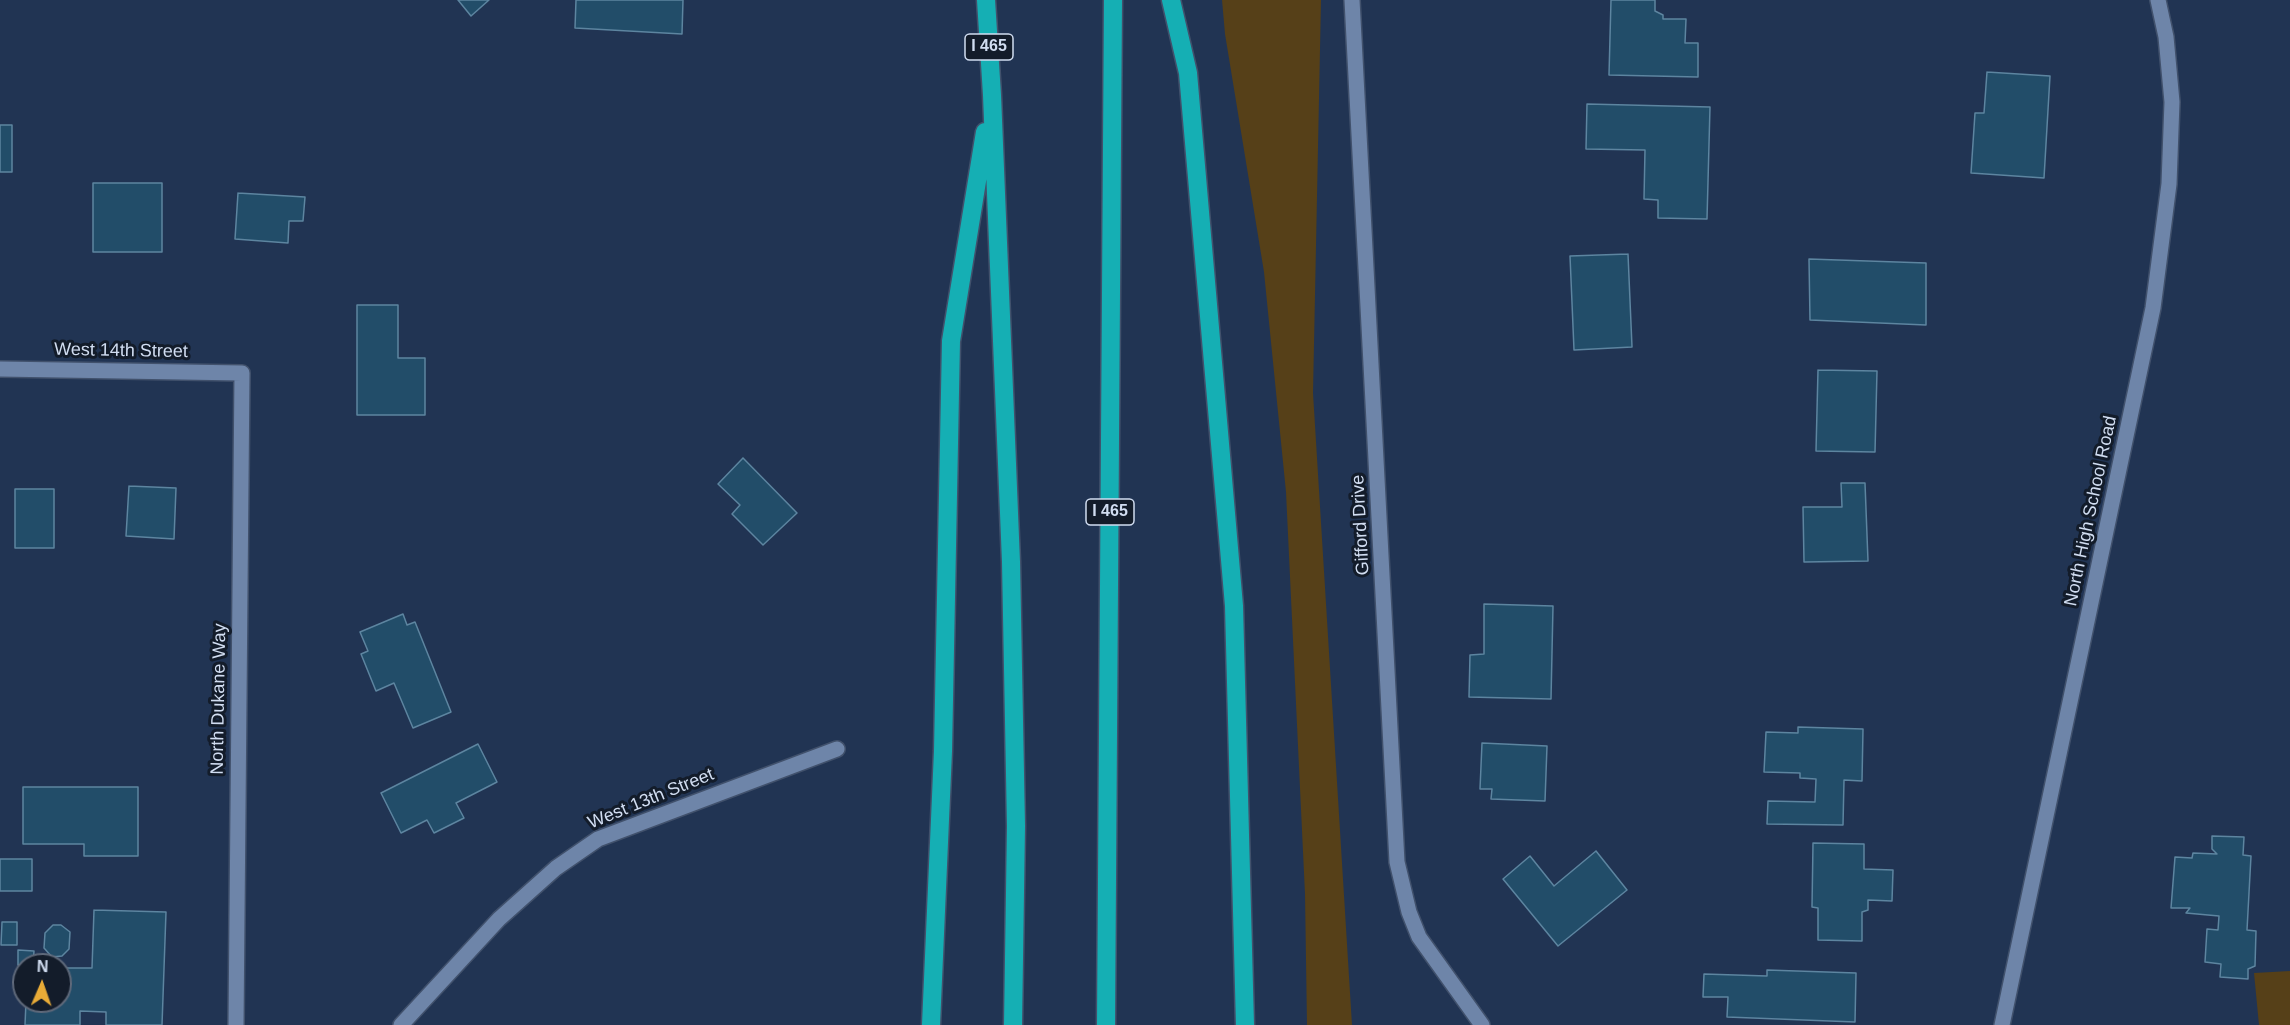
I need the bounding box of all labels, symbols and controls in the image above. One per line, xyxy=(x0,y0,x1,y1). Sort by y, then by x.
road number: I 465 xyxy=(965,34,1013,60)
street label: West 14th Street xyxy=(54,339,188,363)
street label: North High School Road xyxy=(2060,414,2122,608)
street label: Gifford Drive xyxy=(1348,474,1374,576)
road number: I 465 xyxy=(1086,499,1134,525)
street label: North Dukane Way xyxy=(207,623,231,775)
street label: West 13th Street xyxy=(585,764,717,834)
north arrow xyxy=(12,953,72,1013)
text: N xyxy=(37,958,49,975)

